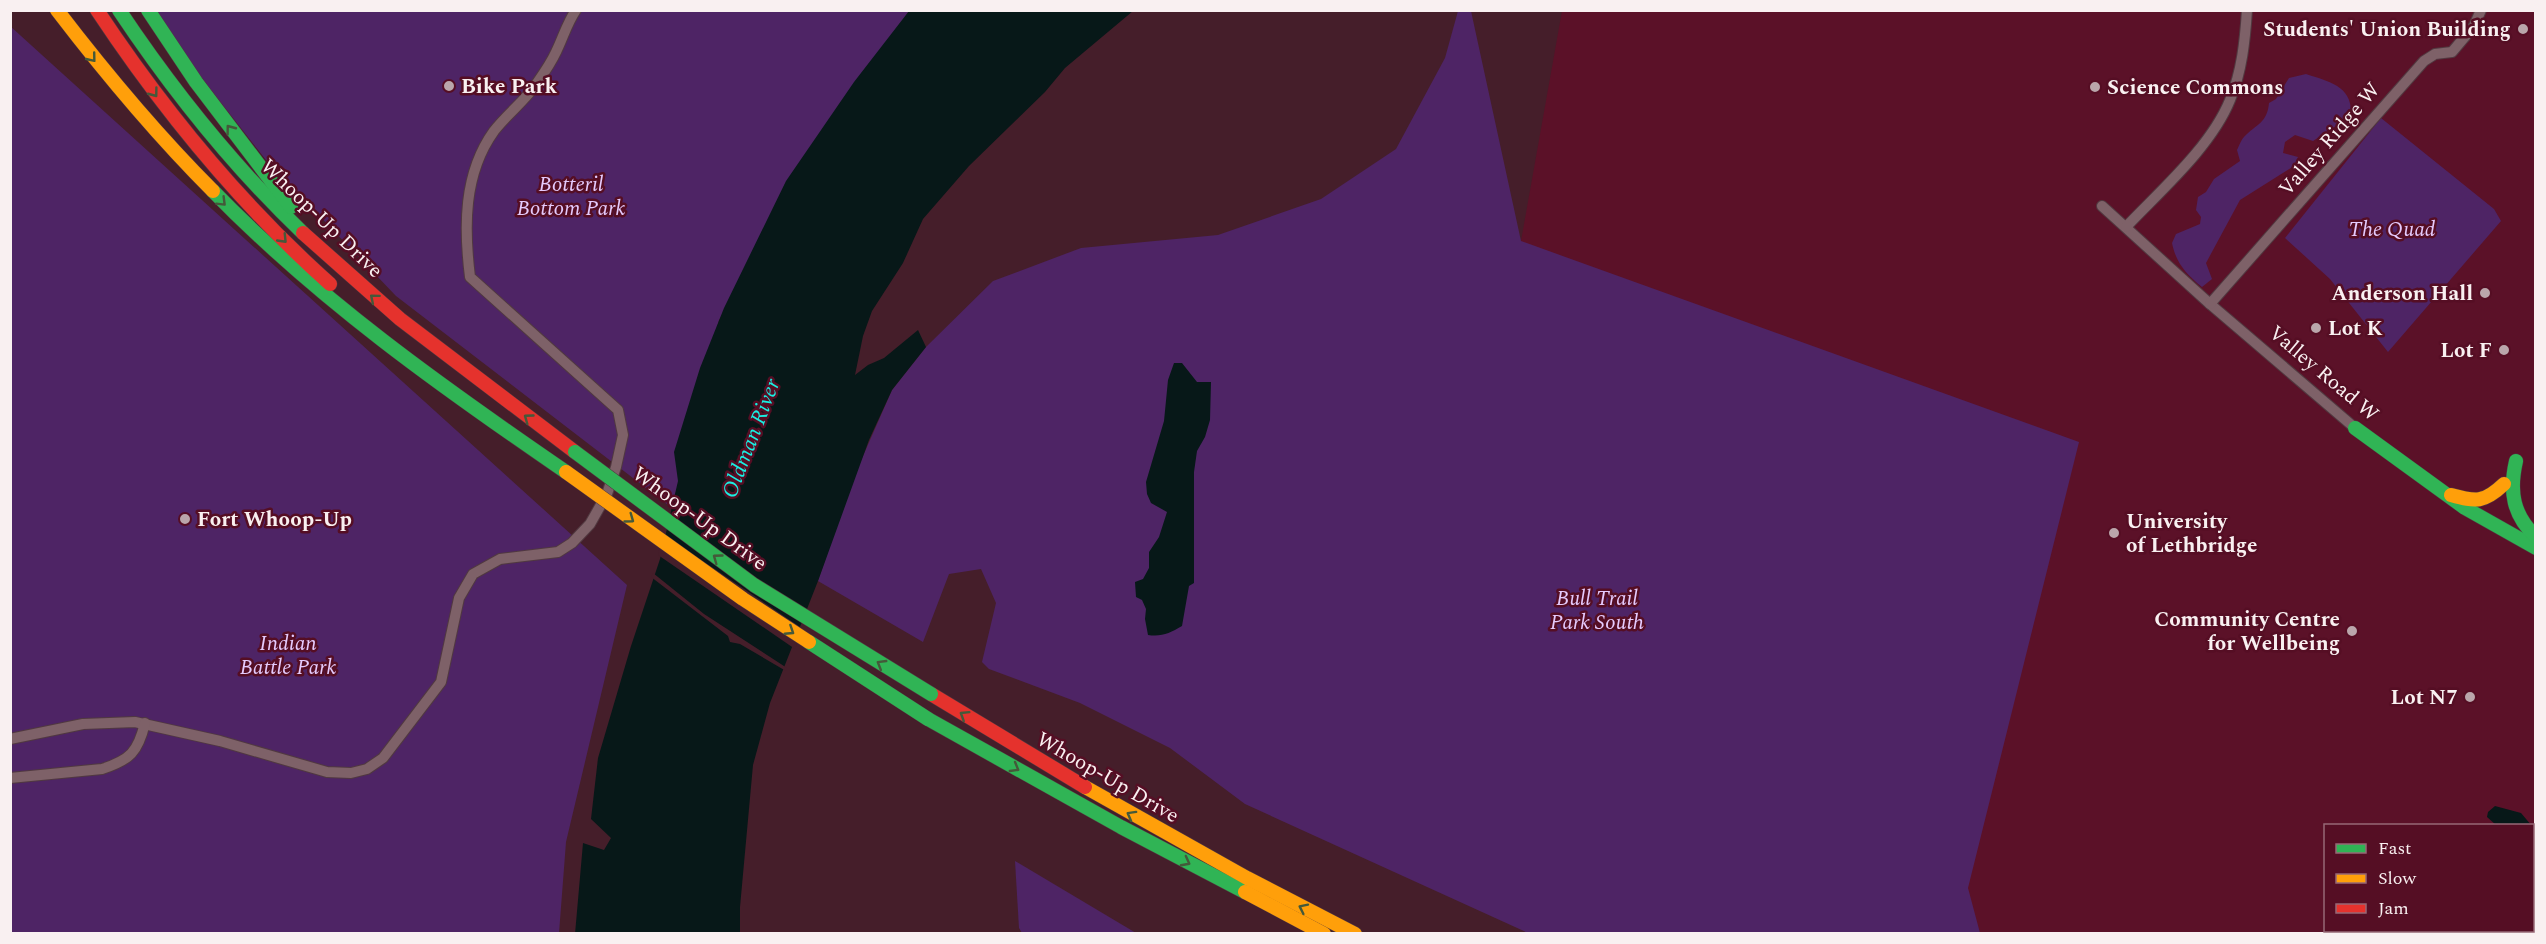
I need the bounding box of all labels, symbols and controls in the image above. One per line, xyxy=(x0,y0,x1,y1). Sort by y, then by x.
place label: Students' Union Building xyxy=(2263,14,2511,46)
marker: Students' Union Building xyxy=(2516,22,2530,36)
one-way arrow xyxy=(84,51,95,62)
place label: Bike Park xyxy=(461,71,558,103)
place label: Science Commons xyxy=(2107,72,2283,104)
street label: Valley Ridge W xyxy=(2271,75,2389,204)
marker: Bike Park xyxy=(442,79,456,93)
marker: Science Commons xyxy=(2088,80,2102,94)
one-way arrow xyxy=(147,86,158,97)
one-way arrow xyxy=(227,124,238,135)
street label: Whoop-Up Drive xyxy=(252,151,390,286)
park label: Botteril Bottom Park xyxy=(517,169,626,225)
one-way arrow xyxy=(215,196,226,206)
park label: The Quad xyxy=(2349,214,2436,246)
one-way arrow xyxy=(276,233,287,243)
place label: Anderson Hall xyxy=(2331,278,2473,310)
marker: Anderson Hall xyxy=(2478,286,2492,300)
one-way arrow xyxy=(370,294,381,305)
place label: Lot K xyxy=(2328,313,2383,345)
street label: Valley Road W xyxy=(2261,318,2386,430)
marker: Lot K xyxy=(2309,321,2323,335)
place label: Lot F xyxy=(2440,335,2492,367)
marker: Lot F xyxy=(2497,343,2511,357)
water label: Oldman River xyxy=(714,374,789,503)
one-way arrow xyxy=(524,414,535,425)
street label: Whoop-Up Drive xyxy=(625,459,774,579)
place label: Fort Whoop-Up xyxy=(197,504,352,536)
place label: University of Lethbridge xyxy=(2126,506,2257,562)
marker: Fort Whoop-Up xyxy=(178,512,192,526)
one-way arrow xyxy=(624,512,635,523)
marker: University of Lethbridge xyxy=(2107,526,2121,540)
one-way arrow xyxy=(713,554,724,565)
park label: Bull Trail Park South xyxy=(1550,583,1644,639)
place label: Community Centre for Wellbeing xyxy=(2154,604,2340,660)
one-way arrow xyxy=(784,623,795,634)
marker: Community Centre for Wellbeing xyxy=(2345,624,2359,638)
park label: Indian Battle Park xyxy=(240,628,336,684)
one-way arrow xyxy=(877,660,887,672)
place label: Lot N7 xyxy=(2391,682,2458,714)
marker: Lot N7 xyxy=(2463,690,2477,704)
one-way arrow xyxy=(960,710,970,722)
street label: Whoop-Up Drive xyxy=(1030,724,1185,832)
one-way arrow xyxy=(1009,761,1019,773)
one-way arrow xyxy=(1127,811,1137,822)
legend xyxy=(2324,824,2534,932)
text: Fast xyxy=(2378,835,2411,862)
one-way arrow xyxy=(1180,855,1190,866)
text: Slow xyxy=(2378,865,2417,892)
text: Jam xyxy=(2378,895,2409,922)
one-way arrow xyxy=(1298,903,1309,915)

